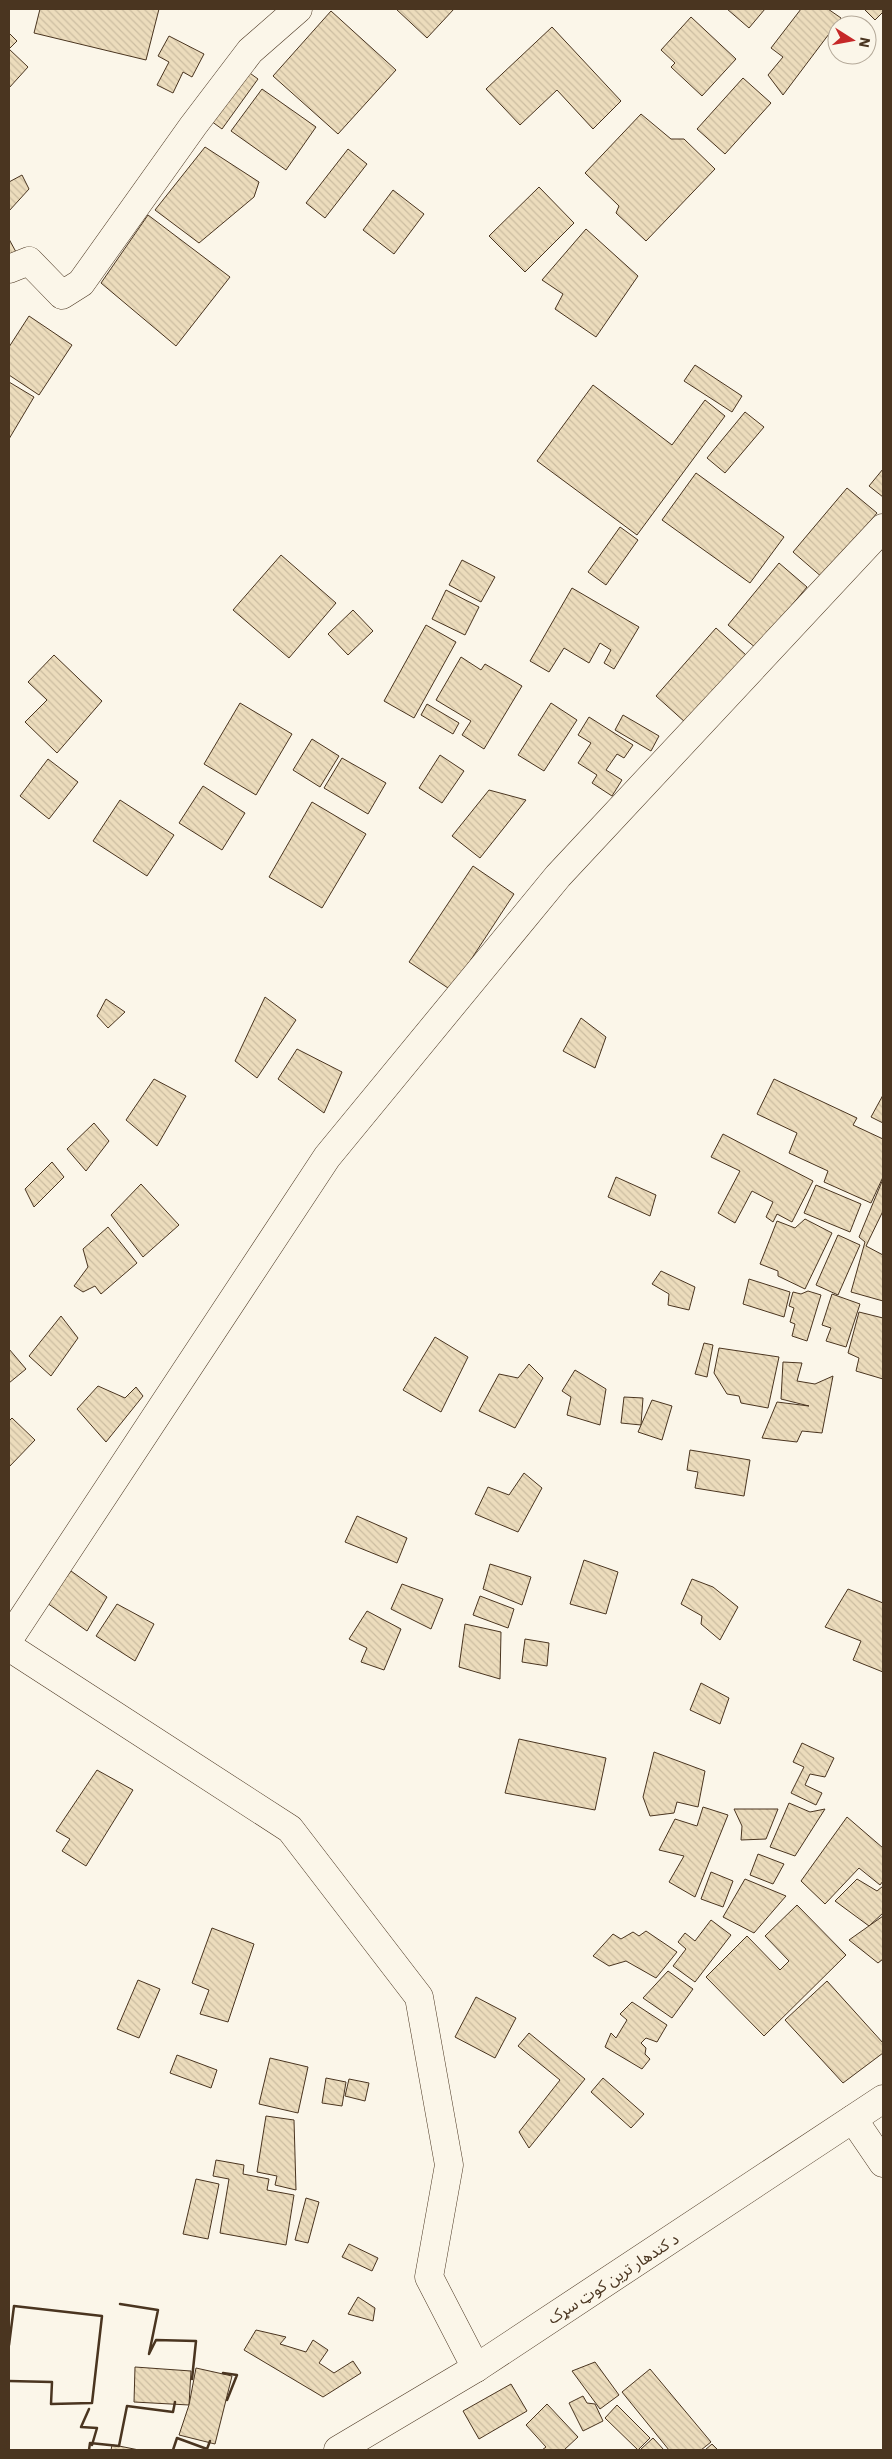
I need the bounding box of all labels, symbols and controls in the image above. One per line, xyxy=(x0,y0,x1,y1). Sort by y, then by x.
north arrow xyxy=(827,15,877,65)
text: N xyxy=(855,36,875,49)
street label: د کندهار ترين کوټ سړک xyxy=(544,2228,682,2328)

